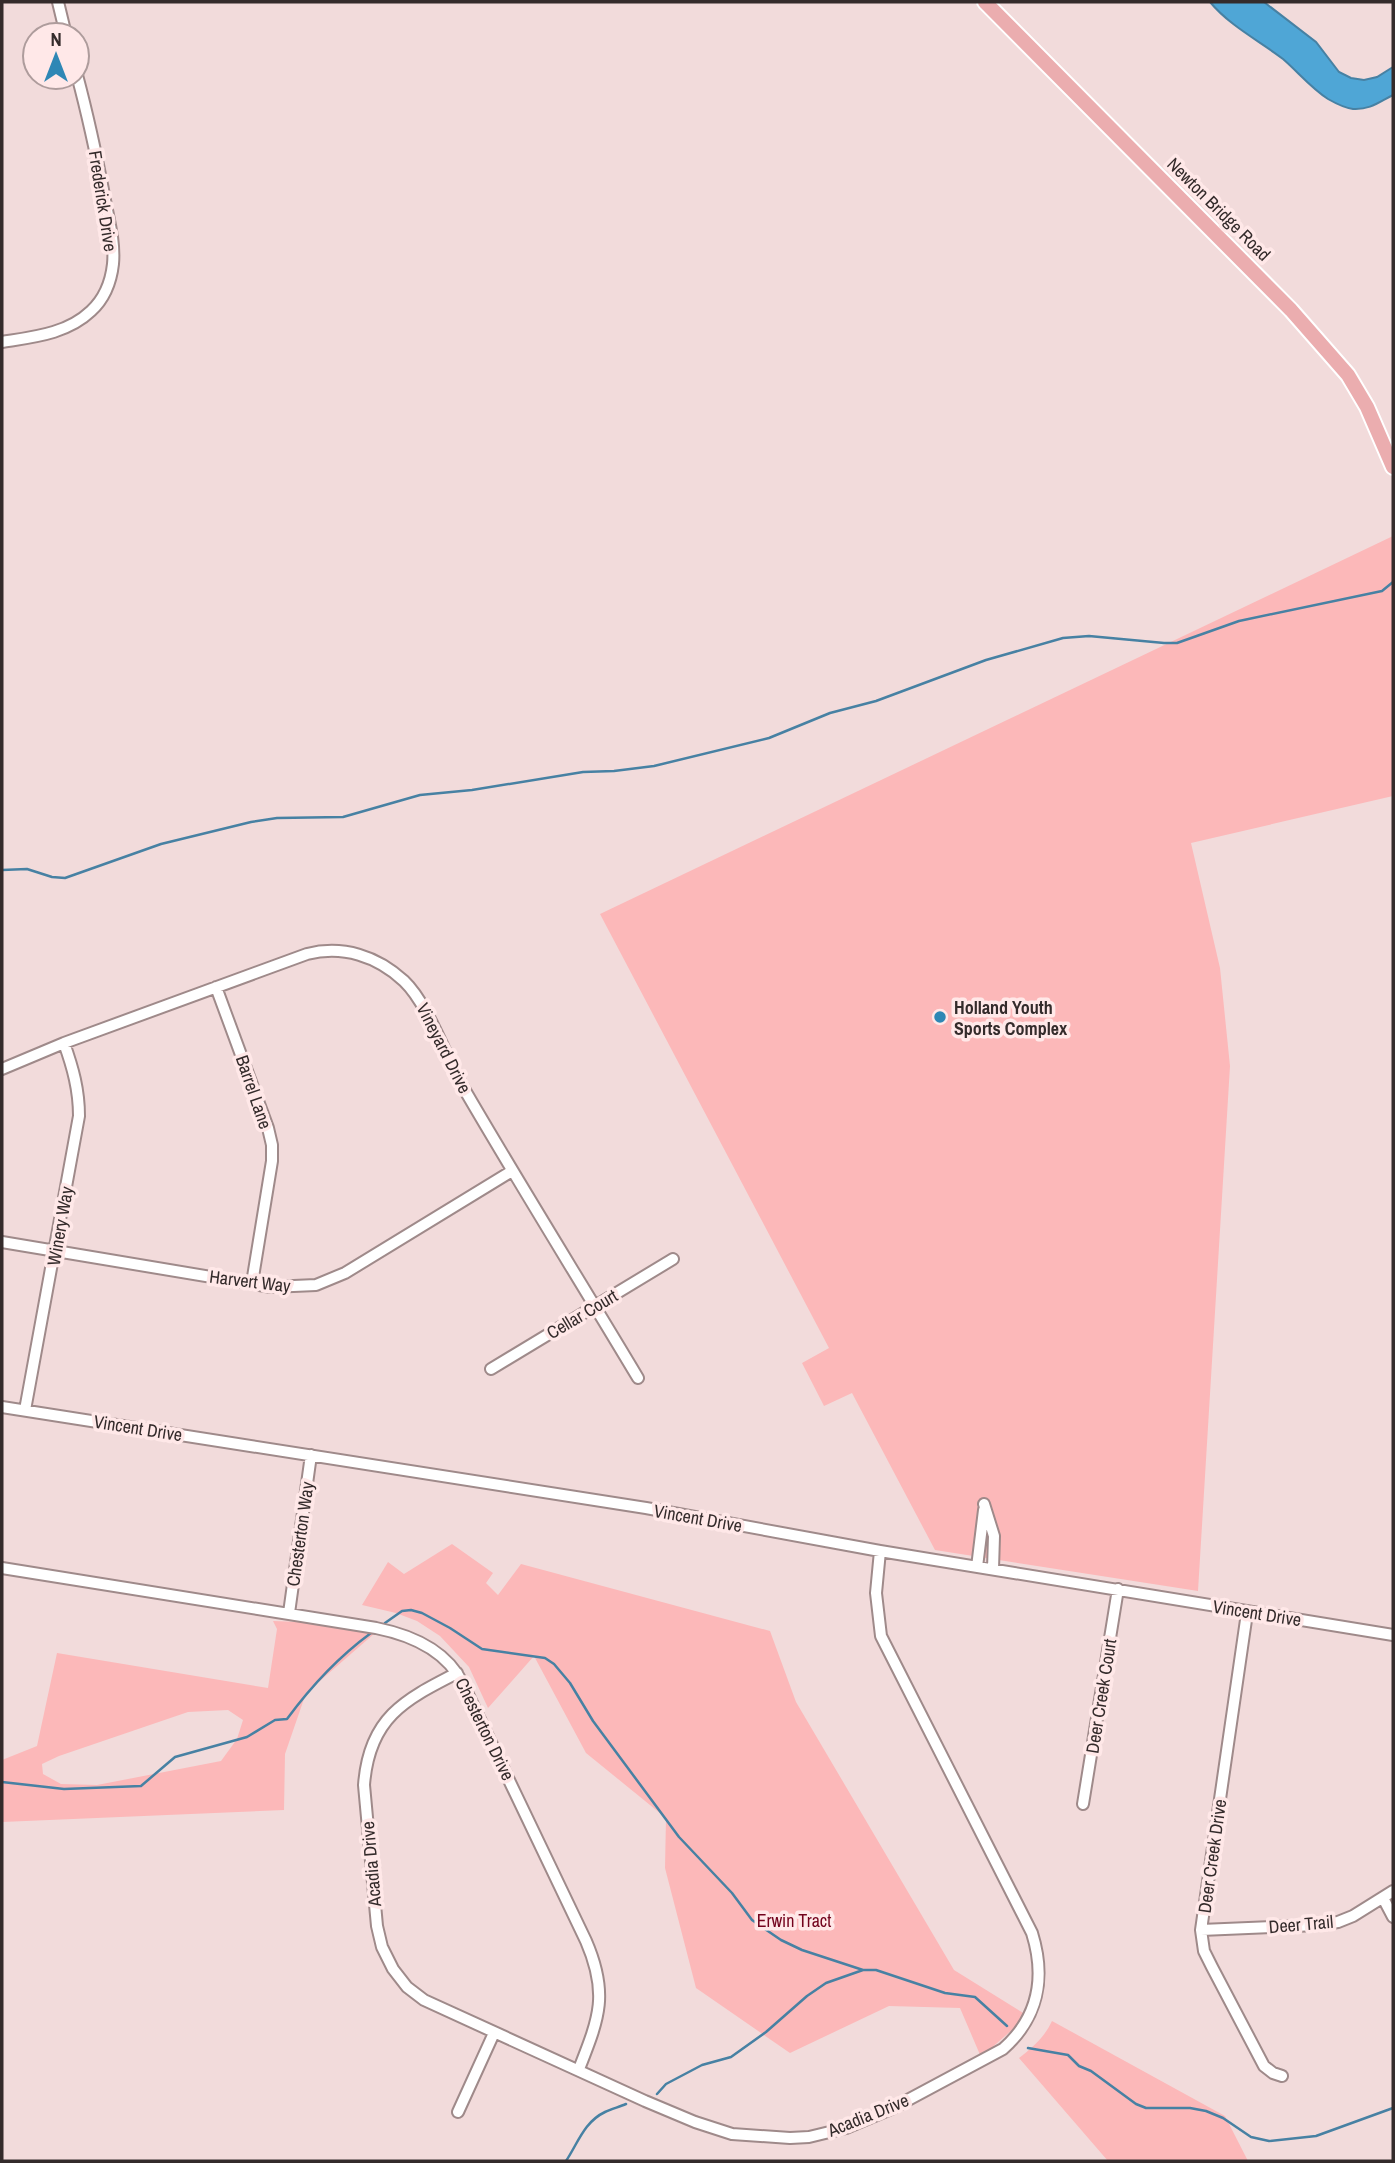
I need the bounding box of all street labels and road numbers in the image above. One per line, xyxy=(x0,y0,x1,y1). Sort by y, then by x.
street label: Frederick Drive xyxy=(83,149,123,253)
street label: Newton Bridge Road xyxy=(1162,152,1276,266)
street label: Vineyard Drive xyxy=(411,999,477,1097)
street label: Barrel Lane xyxy=(230,1052,278,1132)
street label: Winery Way xyxy=(41,1184,79,1267)
street label: Harvert Way xyxy=(208,1264,293,1298)
street label: Cellar Court xyxy=(542,1283,622,1345)
street label: Vincent Drive xyxy=(92,1409,184,1447)
street label: Chesterton Way xyxy=(280,1480,320,1588)
street label: Vincent Drive xyxy=(652,1498,744,1538)
street label: Vincent Drive xyxy=(1211,1594,1303,1632)
street label: Deer Creek Court xyxy=(1080,1637,1122,1755)
street label: Chesterton Drive xyxy=(449,1673,521,1785)
street label: Deer Creek Drive xyxy=(1192,1797,1232,1915)
street label: Acadia Drive xyxy=(355,1820,387,1909)
street label: Deer Trail xyxy=(1268,1909,1334,1939)
street label: Acadia Drive xyxy=(823,2087,912,2143)

